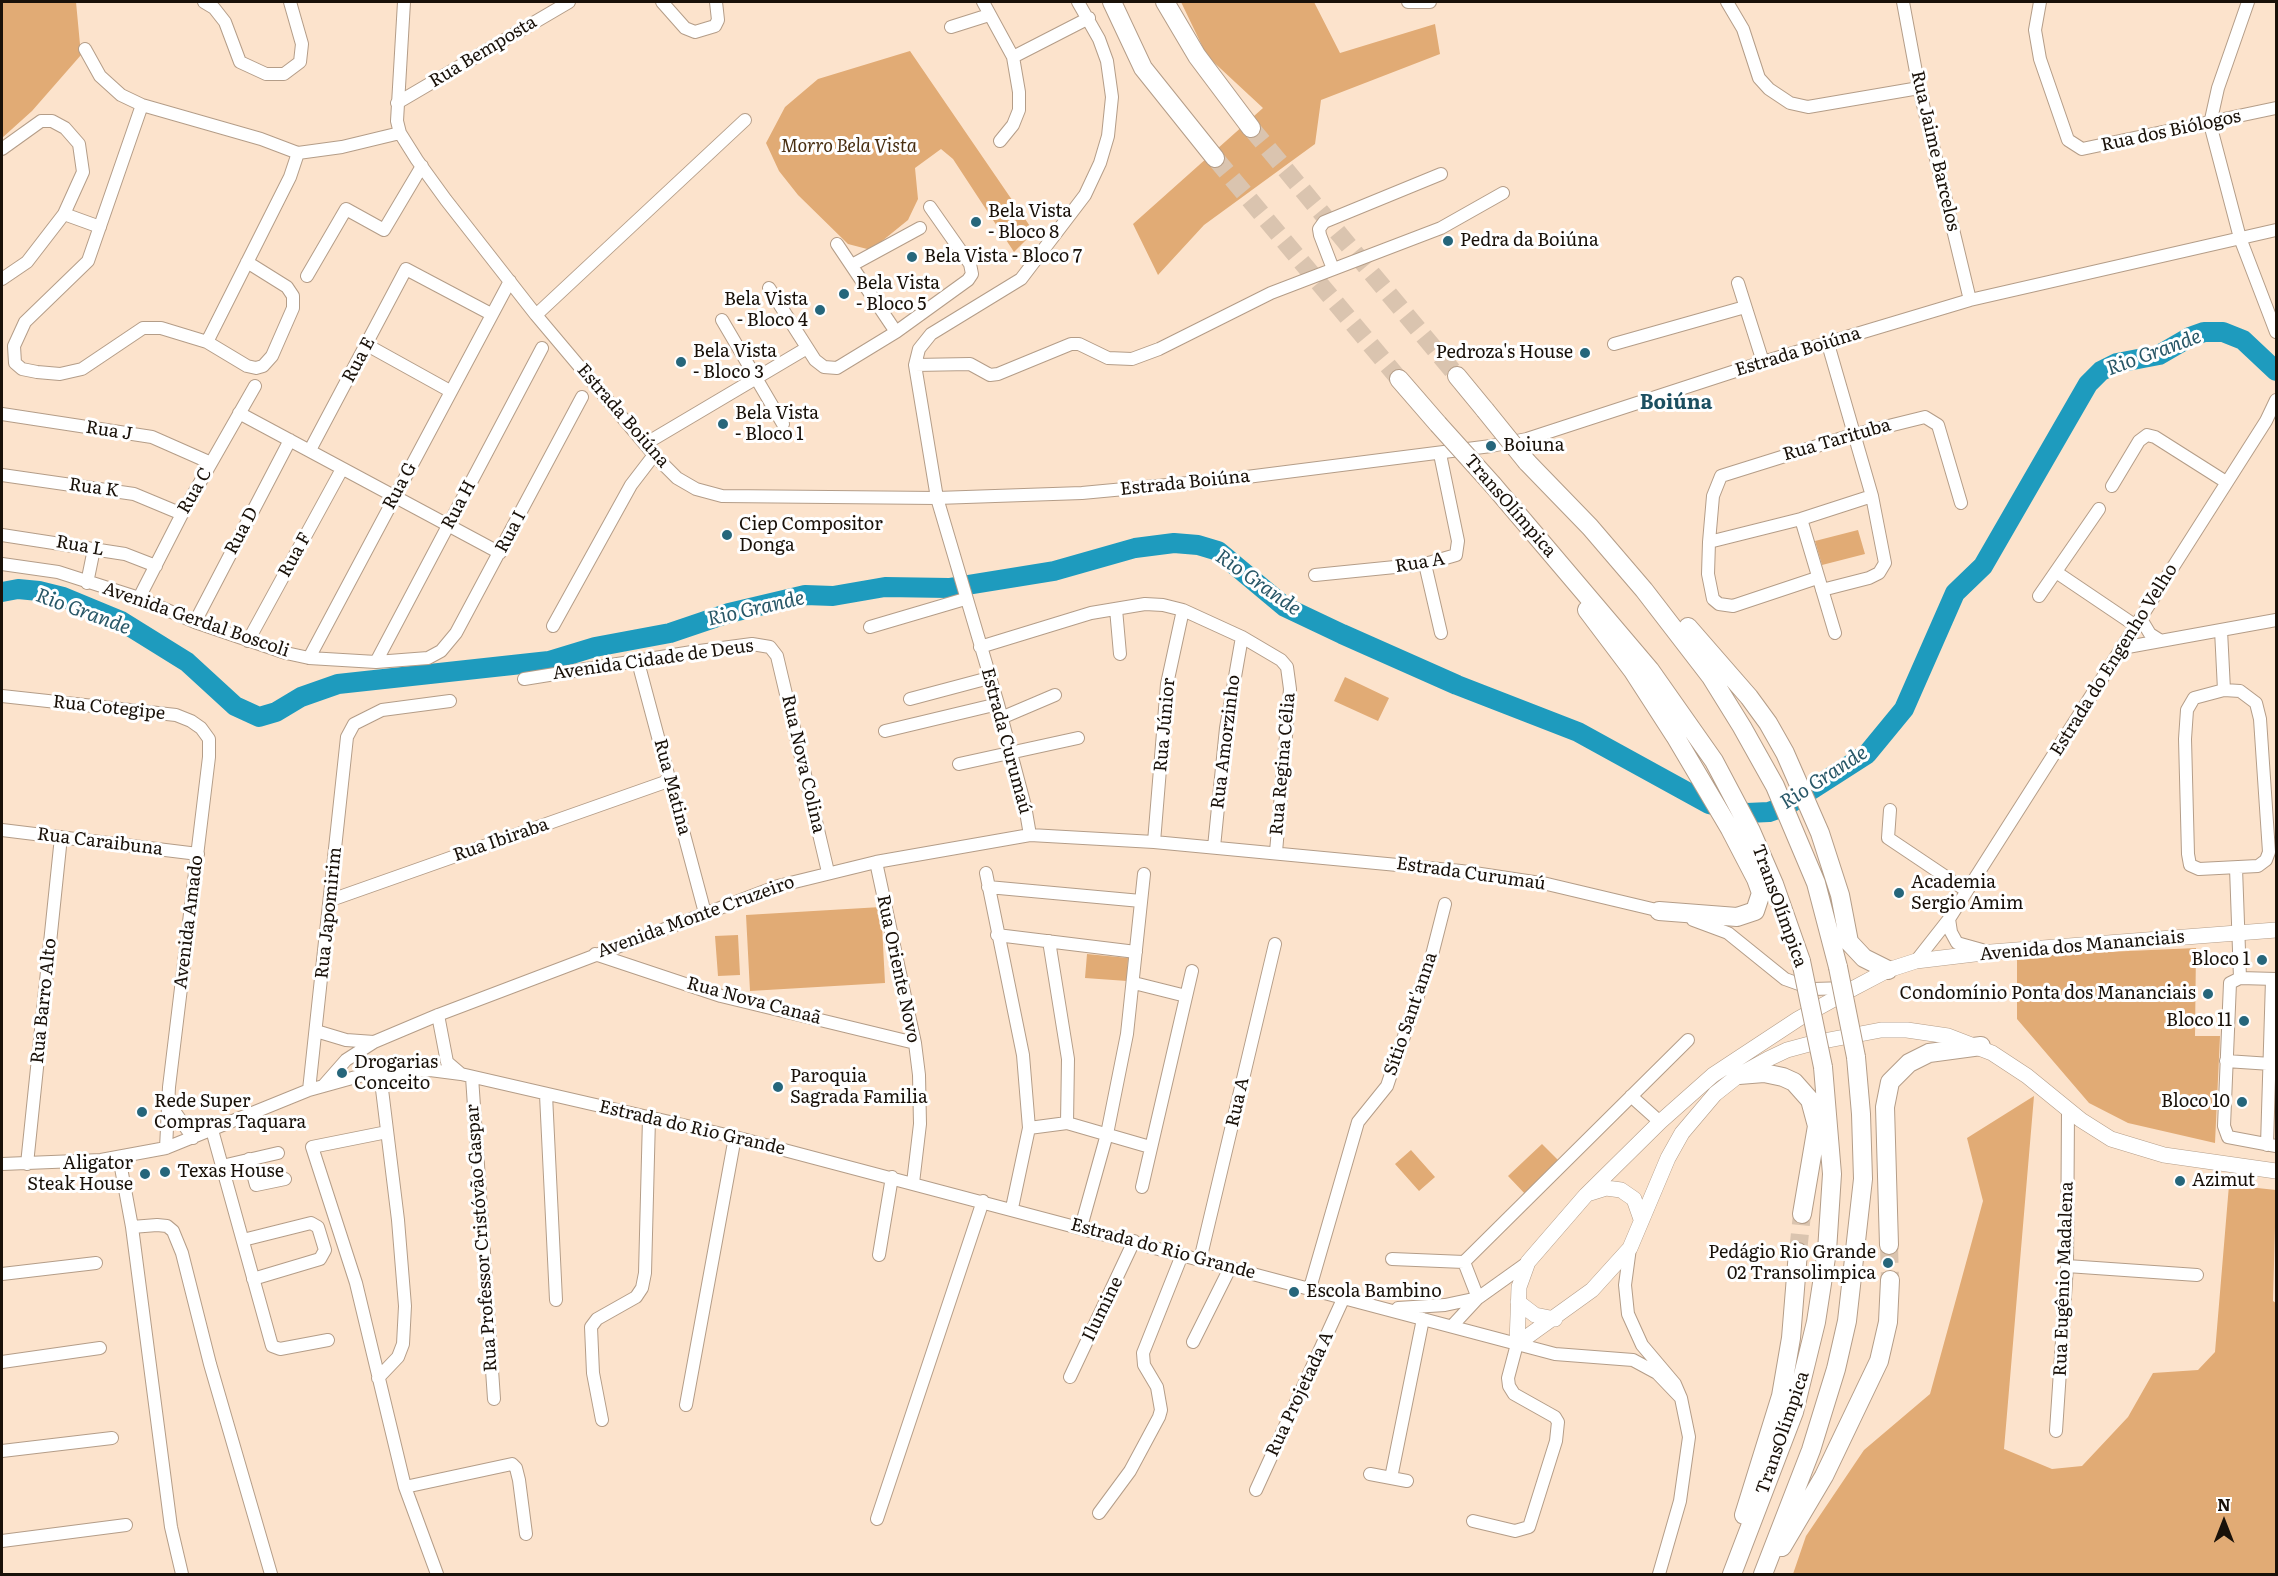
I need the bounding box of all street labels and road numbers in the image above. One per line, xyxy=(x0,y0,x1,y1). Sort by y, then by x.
street label: Rua Bemposta xyxy=(425,11,541,93)
street label: Rua Jaime Barcelos xyxy=(1906,69,1964,233)
street label: Rua dos Biólogos xyxy=(2099,106,2243,156)
street label: Estrada Boiúna xyxy=(1733,323,1863,381)
street label: Rua E xyxy=(338,334,380,386)
street label: Estrada Boiúna xyxy=(572,360,674,472)
street label: Rua Tarituba xyxy=(1781,414,1893,466)
street label: Rua J xyxy=(84,417,134,445)
street label: TransOlímpica xyxy=(1459,450,1561,562)
street label: Rua G xyxy=(379,459,421,513)
street label: Rua C xyxy=(173,464,217,518)
street label: Estrada Boiúna xyxy=(1119,465,1251,501)
street label: Rua K xyxy=(67,474,121,502)
street label: Rua H xyxy=(437,477,481,533)
street label: Rua D xyxy=(221,504,263,558)
street label: Rua I xyxy=(491,507,531,557)
street label: Rua F xyxy=(274,529,316,581)
street label: Rua L xyxy=(54,531,106,561)
street label: Rua A xyxy=(1394,548,1446,578)
street label: Estrada do Engenho Velho xyxy=(2046,560,2182,760)
street label: Avenida Gerdal Boscoli xyxy=(100,578,292,662)
street label: Avenida Cidade de Deus xyxy=(551,635,755,685)
street label: Estrada Curumaú xyxy=(976,666,1036,816)
street label: Rua Amorzinho xyxy=(1207,674,1245,810)
street label: Rua Júnior xyxy=(1150,677,1180,773)
street label: Rua Cotegipe xyxy=(52,691,166,725)
street label: Rua Regina Célia xyxy=(1266,692,1300,836)
street label: Rua Nova Colina xyxy=(777,693,829,835)
street label: Rua Matina xyxy=(649,737,695,837)
street label: Rua Ibiraba xyxy=(450,814,552,866)
street label: Rua Caraibuna xyxy=(36,824,164,860)
street label: TransOlímpica xyxy=(1747,842,1811,970)
street label: Rua Japomirim xyxy=(311,846,347,980)
street label: Estrada Curumaú xyxy=(1395,853,1547,895)
street label: Avenida Amado xyxy=(170,854,208,990)
street label: Avenida Monte Cruzeiro xyxy=(594,871,798,963)
street label: Rua Oriente Novo xyxy=(872,893,924,1045)
street label: Avenida dos Mananciais xyxy=(1979,926,2185,966)
street label: Rua Barro Alto xyxy=(27,937,61,1065)
street label: Sítio Sant'anna xyxy=(1380,949,1442,1079)
street label: Rua Nova Canaã xyxy=(684,973,824,1029)
street label: Rua A xyxy=(1222,1075,1254,1129)
street label: Estrada do Rio Grande xyxy=(597,1096,787,1160)
street label: Rua Professor Cristóvão Gaspar xyxy=(462,1103,502,1373)
street label: Rua Eugênio Madalena xyxy=(2050,1181,2078,1377)
street label: Estrada do Rio Grande xyxy=(1068,1214,1258,1284)
street label: Ilumine xyxy=(1078,1273,1128,1345)
street label: Rua Projetada A xyxy=(1262,1328,1338,1460)
street label: TransOlímpica xyxy=(1752,1368,1814,1498)

